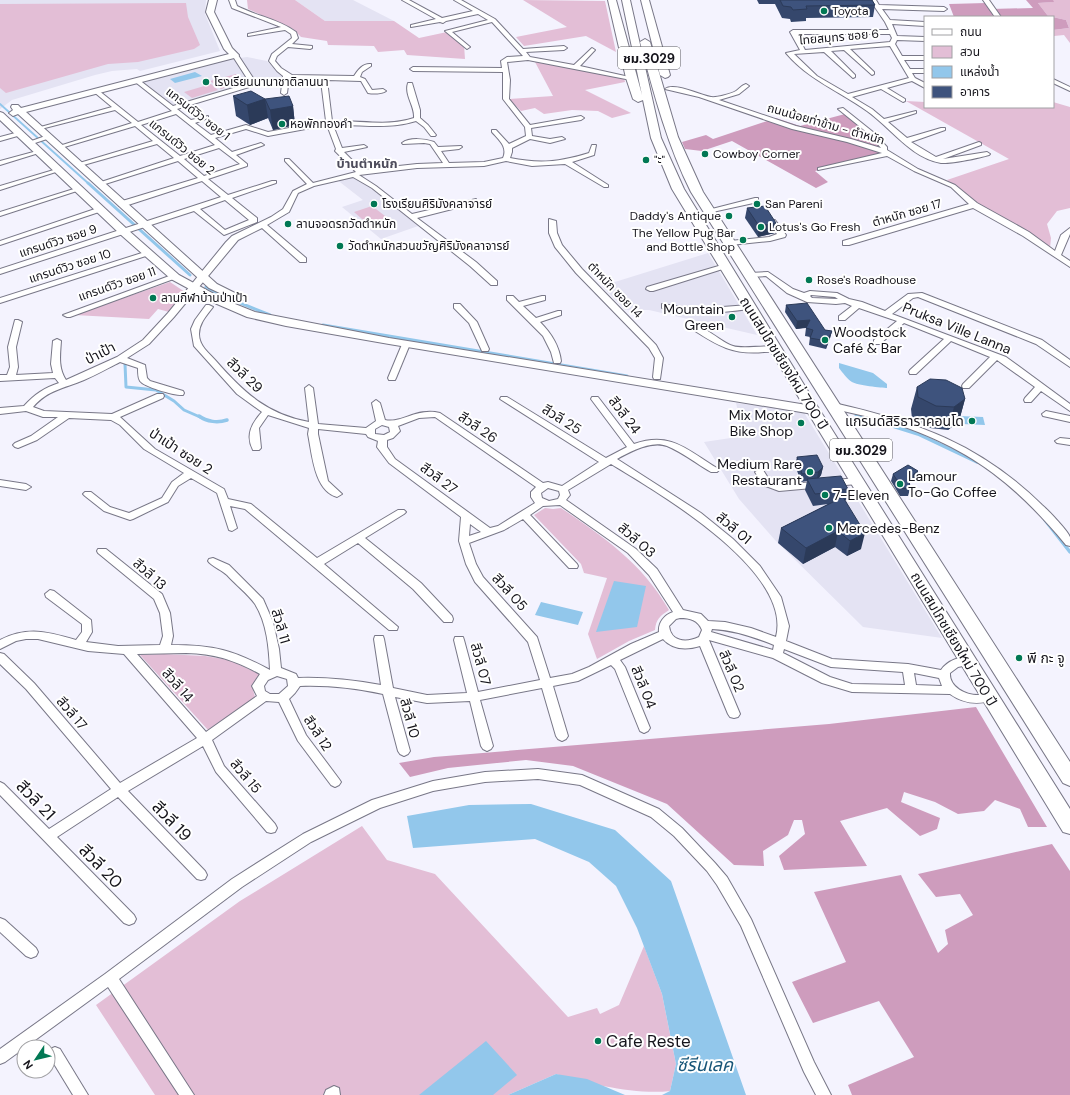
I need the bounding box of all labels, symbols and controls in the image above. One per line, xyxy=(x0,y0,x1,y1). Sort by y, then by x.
place label: Toyota xyxy=(832,3,869,19)
marker: Toyota xyxy=(819,6,829,16)
legend xyxy=(924,16,1054,108)
text: ถนน xyxy=(960,24,982,40)
street label: ไทยสมุทร ซอย 6 xyxy=(797,26,880,49)
text: สวน xyxy=(960,44,980,60)
road number: ชม.3029 xyxy=(618,47,680,69)
text: แหล่งน้ำ xyxy=(960,63,999,80)
place label: โรงเรียนนานาชาติลานนา xyxy=(214,74,329,90)
marker: โรงเรียนนานาชาติลานนา xyxy=(201,77,211,87)
street label: แกรนด์วิว ซอย 1 xyxy=(163,84,233,144)
text: อาคาร xyxy=(960,84,990,100)
street label: ถนนน้อยท่าข้าม - ตำหนัก xyxy=(766,100,886,148)
street label: แกรนด์วิว ซอย 2 xyxy=(146,115,218,179)
place label: หอพักทองคำ xyxy=(290,116,352,132)
marker: หอพักทองคำ xyxy=(277,119,287,129)
place label: Cowboy Corner xyxy=(713,146,801,162)
marker: Cowboy Corner xyxy=(700,149,710,159)
place label: "ะ" xyxy=(654,152,666,168)
district label: บ้านตำหนัก xyxy=(336,155,398,172)
marker: "ะ" xyxy=(641,155,651,165)
street label: ตำหนัก ซอย 17 xyxy=(871,195,943,231)
place label: โรงเรียนศิริมังคลาจารย์ xyxy=(382,196,492,212)
place label: San Pareni xyxy=(765,196,823,212)
marker: โรงเรียนศิริมังคลาจารย์ xyxy=(369,199,379,209)
marker: San Pareni xyxy=(752,199,762,209)
place label: Daddy's Antique xyxy=(630,208,721,224)
marker: Daddy's Antique xyxy=(724,211,734,221)
place label: ลานจอดรถวัดตำหนัก xyxy=(296,216,396,232)
marker: ลานจอดรถวัดตำหนัก xyxy=(283,219,293,229)
place label: Lotus's Go Fresh xyxy=(769,219,861,235)
street label: แกรนด์วิว ซอย 9 xyxy=(17,221,99,261)
marker: Lotus's Go Fresh xyxy=(756,222,766,232)
place label: The Yellow Pug Bar and Bottle Shop xyxy=(632,225,736,255)
marker: The Yellow Pug Bar and Bottle Shop xyxy=(738,235,748,245)
place label: วัดตำหนักสวนขวัญศิริมังคลาจารย์ xyxy=(348,238,510,254)
marker: วัดตำหนักสวนขวัญศิริมังคลาจารย์ xyxy=(335,241,345,251)
street label: แกรนด์วิว ซอย 10 xyxy=(27,245,113,287)
street label: ตำหนัก ซอย 14 xyxy=(584,258,646,322)
street label: แกรนด์วิว ซอย 11 xyxy=(76,263,158,305)
place label: Rose's Roadhouse xyxy=(817,272,916,288)
marker: Rose's Roadhouse xyxy=(804,275,814,285)
place label: ลานกีฬาบ้านป่าเป้า xyxy=(161,290,247,306)
marker: ลานกีฬาบ้านป่าเป้า xyxy=(148,293,158,303)
street label: ถนนสมโภชเชียงใหม่ 700 ปี xyxy=(736,293,832,433)
street label: Pruksa Ville Lanna xyxy=(900,298,1014,358)
place label: Mountain Green xyxy=(663,300,724,334)
marker: Mountain Green xyxy=(727,312,737,322)
place label: Woodstock Café & Bar xyxy=(833,323,907,357)
marker: Woodstock Café & Bar xyxy=(820,335,830,345)
street label: ป่าเป้า xyxy=(82,338,118,368)
street label: สีวลี 29 xyxy=(223,353,267,397)
street label: สีวลี 24 xyxy=(605,392,645,438)
street label: สีวลี 25 xyxy=(539,400,585,438)
place label: Mix Motor Bike Shop xyxy=(729,406,793,440)
street label: สีวลี 26 xyxy=(455,407,501,447)
place label: แกรนด์สิริธาราคอนโด xyxy=(845,412,964,430)
marker: แกรนด์สิริธาราคอนโด xyxy=(967,416,977,426)
marker: Mix Motor Bike Shop xyxy=(796,418,806,428)
street label: ป่าเป้า ซอย 2 xyxy=(146,424,216,478)
road number: ชม.3029 xyxy=(830,439,892,461)
place label: Medium Rare Restaurant xyxy=(717,455,802,489)
street label: สีวลี 27 xyxy=(417,458,461,498)
marker: Medium Rare Restaurant xyxy=(805,467,815,477)
place label: Lamour To-Go Coffee xyxy=(908,467,997,501)
marker: Lamour To-Go Coffee xyxy=(895,479,905,489)
place label: 7-Eleven xyxy=(833,486,889,504)
marker: 7-Eleven xyxy=(820,490,830,500)
street label: สีวลี 01 xyxy=(713,508,755,548)
street label: สีวลี 03 xyxy=(614,519,660,561)
place label: Mercedes-Benz xyxy=(837,519,940,537)
marker: Mercedes-Benz xyxy=(824,523,834,533)
street label: สีวลี 13 xyxy=(129,554,171,594)
street label: สีวลี 05 xyxy=(488,569,532,615)
street label: ถนนสมโภชเชียงใหม่ 700 ปี xyxy=(907,569,1001,709)
street label: สีวลี 11 xyxy=(267,607,295,645)
street label: สีวลี 07 xyxy=(467,641,495,687)
street label: สีวลี 02 xyxy=(715,647,749,695)
place label: พี กะ จู xyxy=(1027,649,1065,667)
marker: พี กะ จู xyxy=(1014,653,1024,663)
street label: สีวลี 04 xyxy=(627,663,661,712)
street label: สีวลี 14 xyxy=(158,664,198,706)
street label: สีวลี 17 xyxy=(53,692,91,734)
street label: สีวลี 10 xyxy=(396,696,424,740)
street label: สีวลี 12 xyxy=(300,712,336,754)
street label: สีวลี 15 xyxy=(226,755,266,797)
street label: สีวลี 21 xyxy=(12,775,60,825)
street label: สีวลี 19 xyxy=(147,796,197,846)
street label: สีวลี 20 xyxy=(74,839,128,893)
place label: Cafe Reste xyxy=(606,1030,691,1052)
marker: Cafe Reste xyxy=(593,1036,603,1046)
north arrow xyxy=(16,1039,56,1079)
water label: ซีรีนเลค xyxy=(677,1053,734,1077)
text: N xyxy=(20,1057,36,1072)

